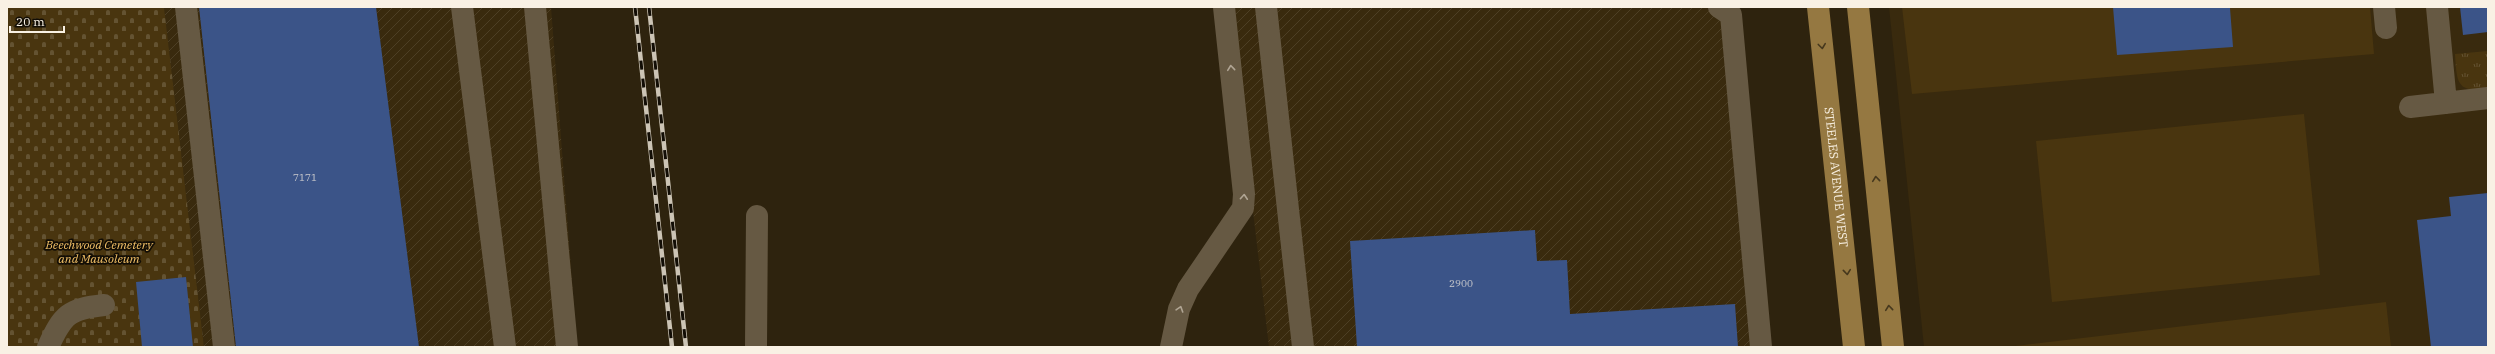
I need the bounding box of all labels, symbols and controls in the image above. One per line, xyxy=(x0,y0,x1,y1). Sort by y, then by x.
scale bar xyxy=(10,8,64,34)
text: 20 m xyxy=(16,14,45,29)
one-way arrow xyxy=(1817,43,1826,49)
one-way arrow xyxy=(1226,65,1235,71)
street label: STEELES AVENUE WEST xyxy=(1822,106,1851,248)
house number: 7171 xyxy=(293,171,317,184)
one-way arrow xyxy=(1871,176,1880,182)
one-way arrow xyxy=(1239,194,1248,201)
park label: Beechwood Cemetery and Mausoleum xyxy=(44,237,154,266)
one-way arrow xyxy=(1842,269,1851,275)
house number: 2900 xyxy=(1449,277,1473,290)
one-way arrow xyxy=(1885,305,1894,311)
one-way arrow xyxy=(1175,306,1184,313)

